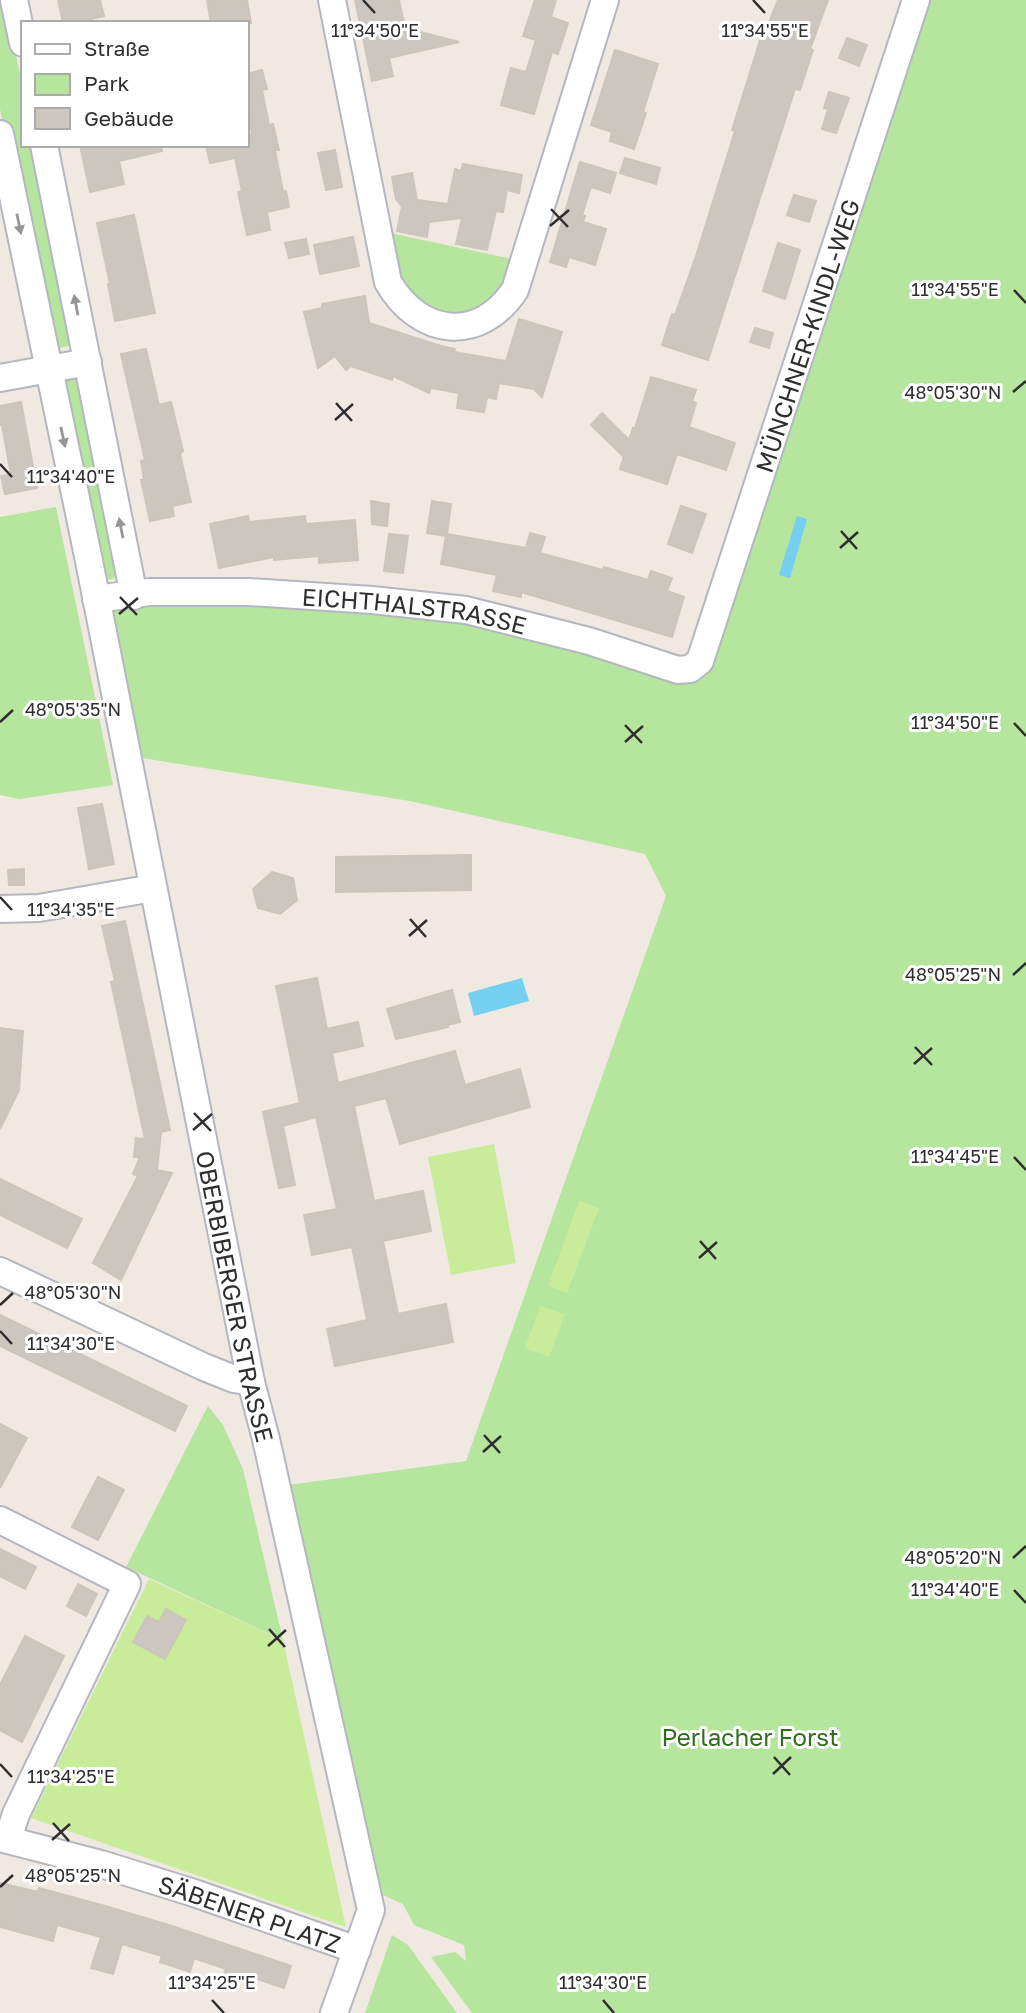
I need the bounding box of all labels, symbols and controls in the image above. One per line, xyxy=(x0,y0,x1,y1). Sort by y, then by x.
text: 11°34'50"E xyxy=(331,19,419,41)
text: 11°34'55"E xyxy=(721,19,809,41)
legend xyxy=(21,21,248,147)
text: Straße xyxy=(84,35,150,61)
text: Park xyxy=(84,70,130,96)
text: Gebäude xyxy=(84,105,174,131)
street label: MÜNCHNER-KINDL-WEG xyxy=(748,195,865,476)
one-way arrow xyxy=(13,213,24,235)
text: 11°34'55"E xyxy=(911,278,999,300)
one-way arrow xyxy=(70,294,81,316)
text: 48°05'30"N xyxy=(905,381,1001,403)
one-way arrow xyxy=(57,426,68,448)
text: 11°34'40"E xyxy=(27,465,115,487)
one-way arrow xyxy=(116,517,127,539)
street label: EICHTHALSTRASSE xyxy=(301,581,530,639)
text: 48°05'35"N xyxy=(25,698,121,720)
text: 11°34'50"E xyxy=(911,711,999,733)
text: 11°34'35"E xyxy=(27,898,115,920)
text: 48°05'25"N xyxy=(905,963,1001,985)
text: 11°34'45"E xyxy=(911,1145,999,1167)
street label: OBERBIBERGER STRASSE xyxy=(191,1148,281,1445)
text: 48°05'30"N xyxy=(25,1281,121,1303)
text: 11°34'30"E xyxy=(27,1332,115,1354)
text: 48°05'20"N xyxy=(905,1546,1001,1568)
text: 11°34'40"E xyxy=(911,1578,999,1600)
park label: Perlacher Forst xyxy=(661,1722,839,1751)
text: 11°34'25"E xyxy=(27,1765,115,1787)
text: 48°05'25"N xyxy=(25,1864,121,1886)
street label: SÄBENER PLATZ xyxy=(155,1868,345,1958)
text: 11°34'25"E xyxy=(168,1971,256,1993)
text: 11°34'30"E xyxy=(559,1971,647,1993)

